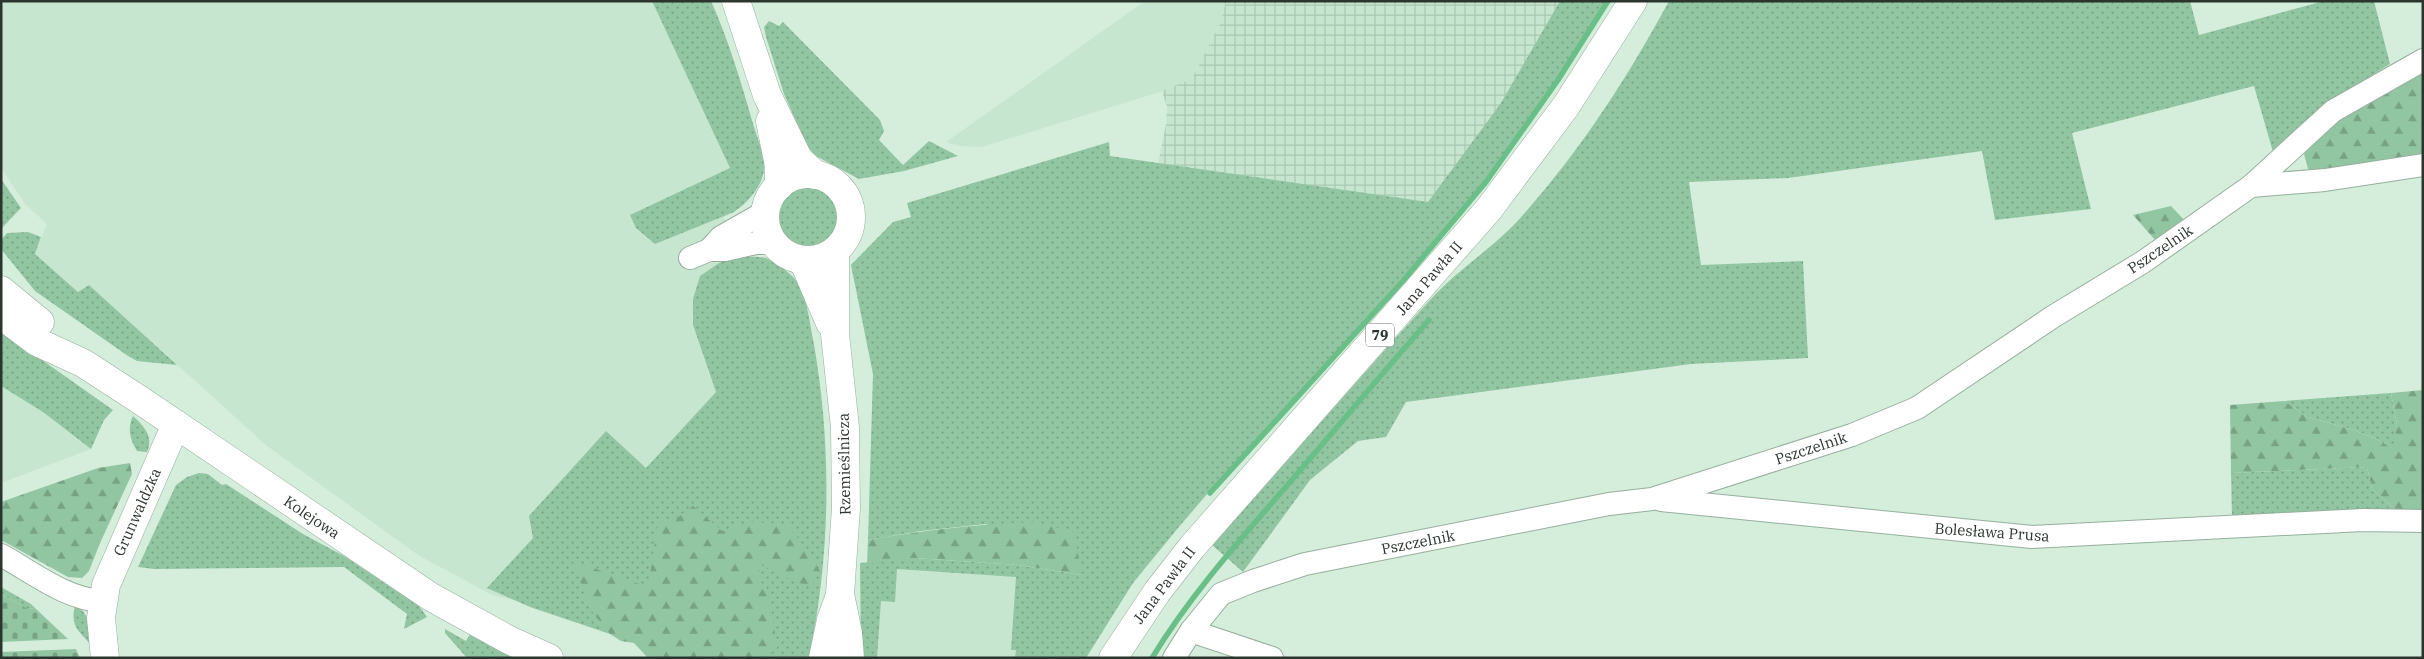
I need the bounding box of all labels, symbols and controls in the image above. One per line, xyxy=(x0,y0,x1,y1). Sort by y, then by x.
street label: Pszczelnik xyxy=(2124,220,2196,278)
street label: Jana Pawła II xyxy=(1392,237,1466,319)
road number: 79 xyxy=(1366,324,1394,346)
street label: Rzemieślnicza xyxy=(834,413,854,515)
street label: Pszczelnik xyxy=(1773,427,1850,469)
street label: Grunwaldzka xyxy=(109,465,165,559)
street label: Kolejowa xyxy=(280,491,344,543)
street label: Bolesława Prusa xyxy=(1934,519,2050,545)
street label: Pszczelnik xyxy=(1380,526,1457,558)
street label: Jana Pawła II xyxy=(1129,543,1199,627)

